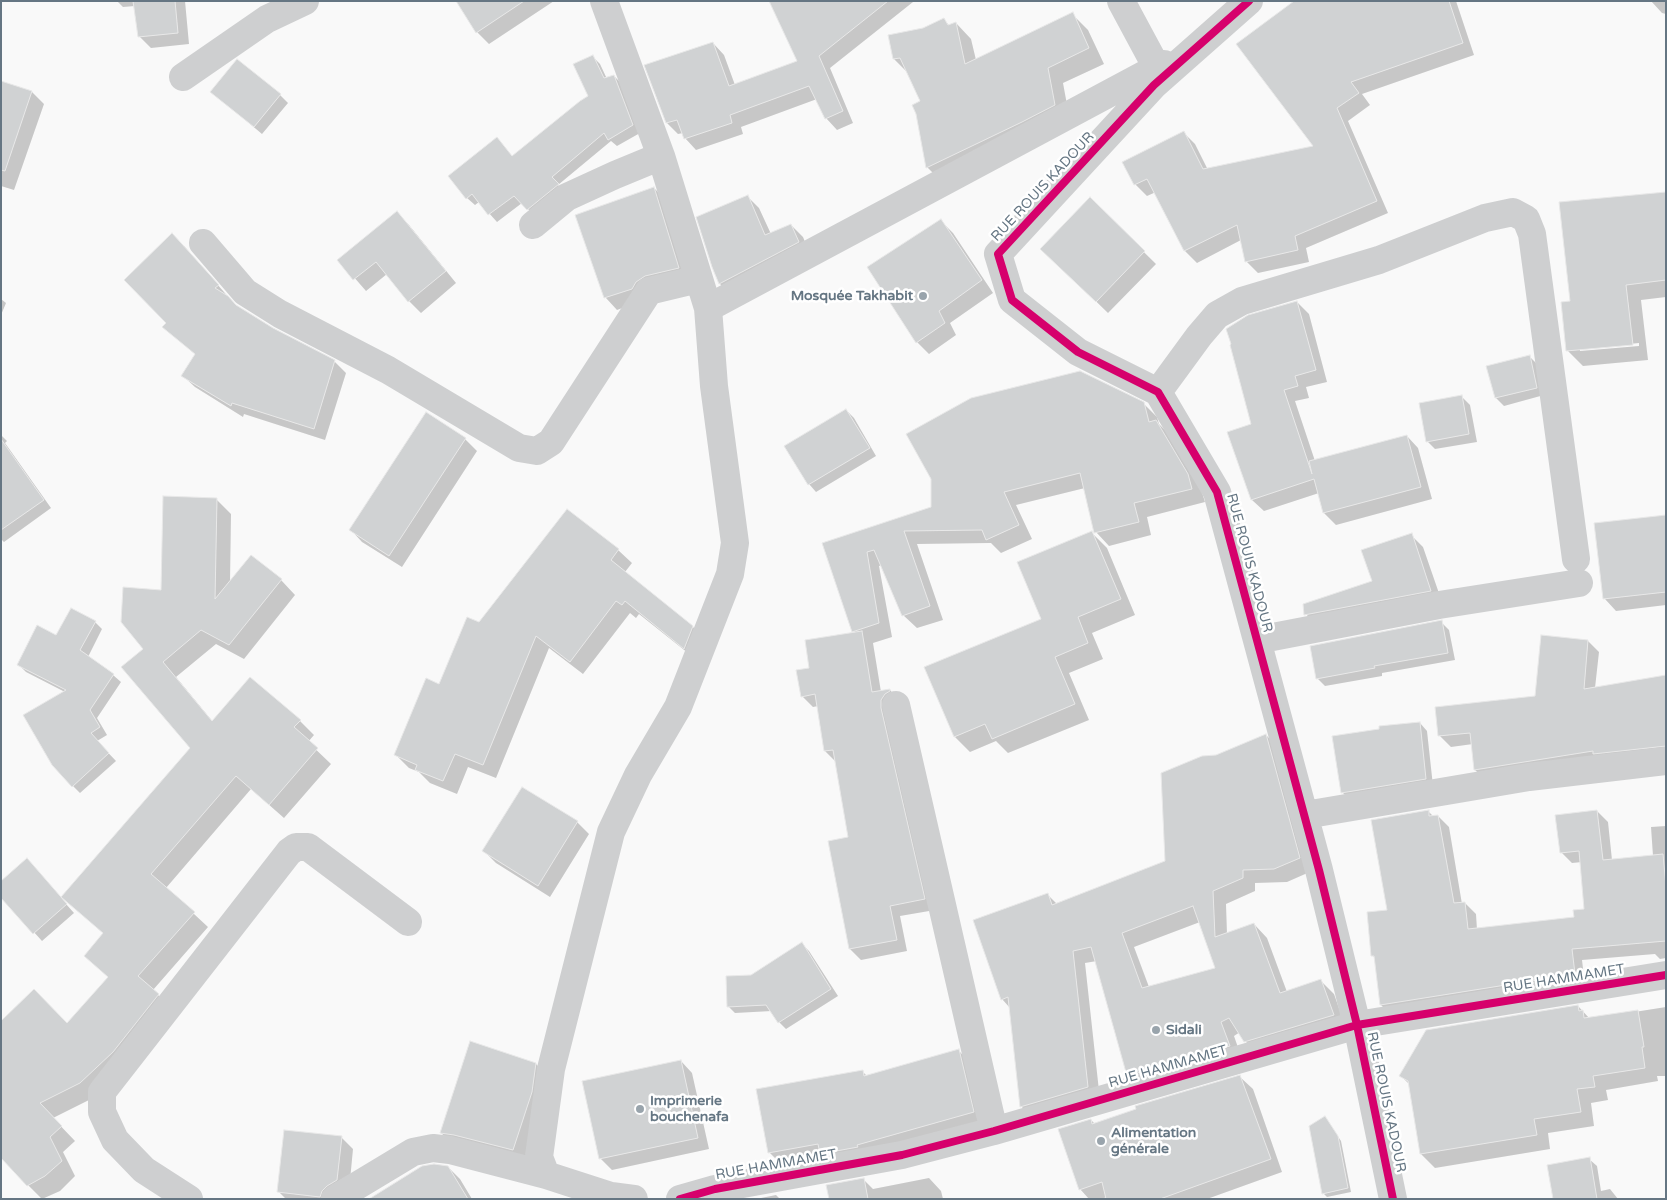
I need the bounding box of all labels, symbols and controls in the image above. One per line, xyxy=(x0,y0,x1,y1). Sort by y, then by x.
street label: RUE ROUIS KADOUR xyxy=(988,129,1098,245)
place label: Mosquée Takhabit xyxy=(791,288,913,304)
marker: Mosquée Takhabit xyxy=(917,290,929,302)
street label: RUE ROUIS KADOUR xyxy=(1222,492,1276,634)
street label: RUE HAMMAMET xyxy=(1502,961,1626,997)
place label: Sidali xyxy=(1166,1022,1202,1038)
marker: Sidali xyxy=(1150,1024,1162,1036)
street label: RUE ROUIS KADOUR xyxy=(1363,1030,1409,1174)
street label: RUE HAMMAMET xyxy=(1107,1042,1229,1092)
place label: Imprimerie bouchenafa xyxy=(650,1093,729,1126)
marker: Imprimerie bouchenafa xyxy=(634,1103,646,1115)
place label: Alimentation générale xyxy=(1111,1125,1196,1158)
marker: Alimentation générale xyxy=(1095,1135,1107,1147)
street label: RUE HAMMAMET xyxy=(714,1146,838,1184)

